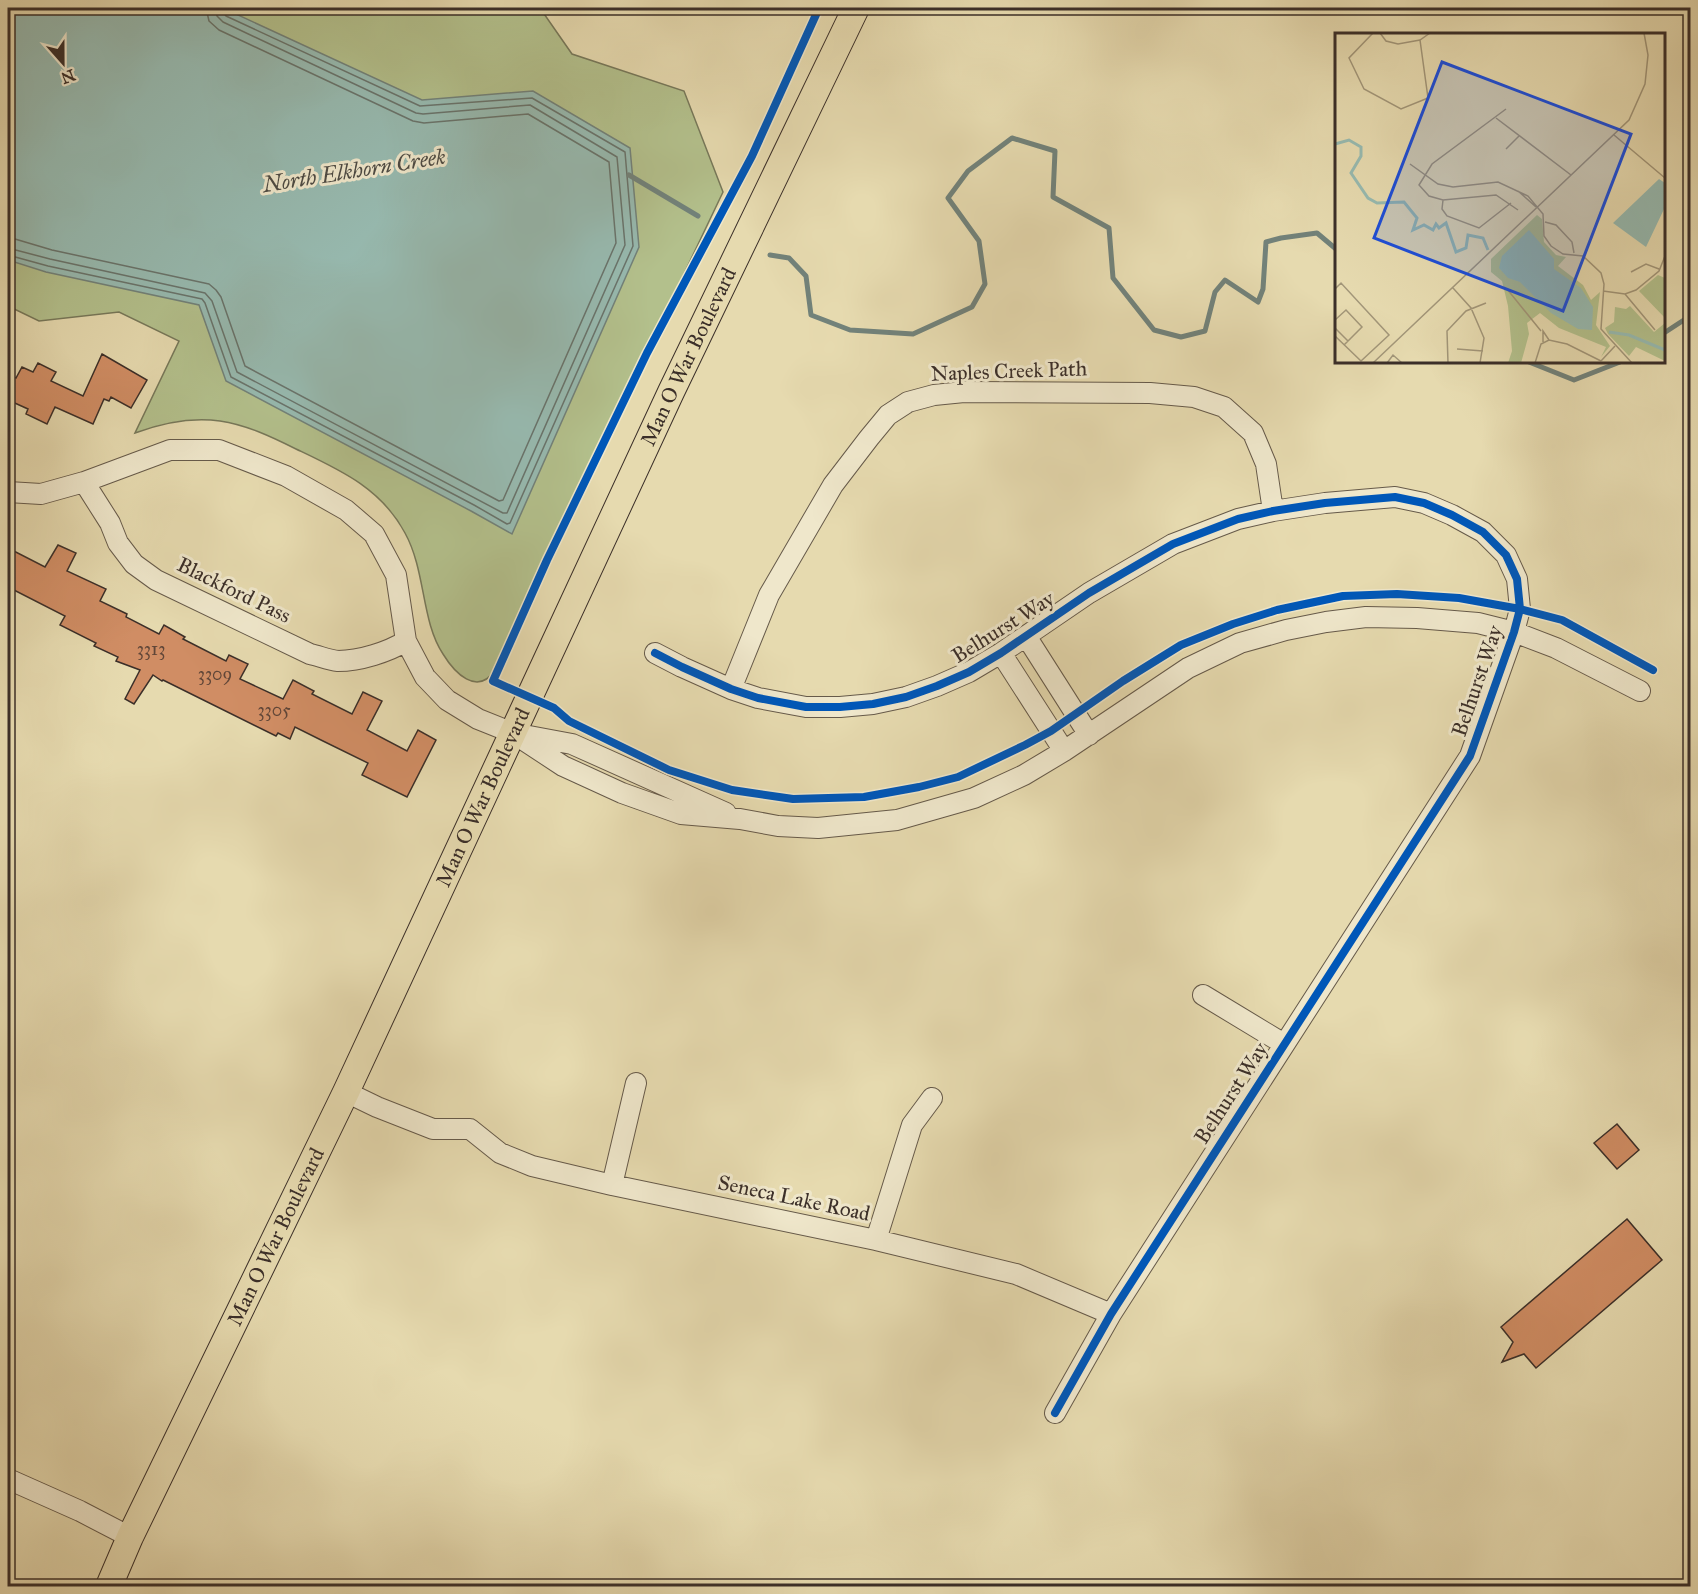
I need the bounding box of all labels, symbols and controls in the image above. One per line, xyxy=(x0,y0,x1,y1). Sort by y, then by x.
north arrow xyxy=(33,33,93,93)
inset map xyxy=(1335,33,1665,363)
text: N xyxy=(58,65,78,88)
water label: North Elkhorn Creek xyxy=(259,143,448,199)
street label: Man O War Boulevard xyxy=(635,263,742,450)
street label: Naples Creek Path xyxy=(930,355,1088,387)
street label: Blackford Pass xyxy=(173,551,295,629)
street label: Belhurst Way xyxy=(947,585,1060,669)
street label: Belhurst Way xyxy=(1446,621,1509,740)
house number: 3313 xyxy=(137,638,165,660)
house number: 3309 xyxy=(198,663,232,685)
house number: 3305 xyxy=(257,699,291,721)
street label: Man O War Boulevard xyxy=(430,703,536,891)
street label: Belhurst Way xyxy=(1189,1036,1274,1149)
street label: Man O War Boulevard xyxy=(222,1143,330,1330)
street label: Seneca Lake Road xyxy=(715,1169,873,1227)

